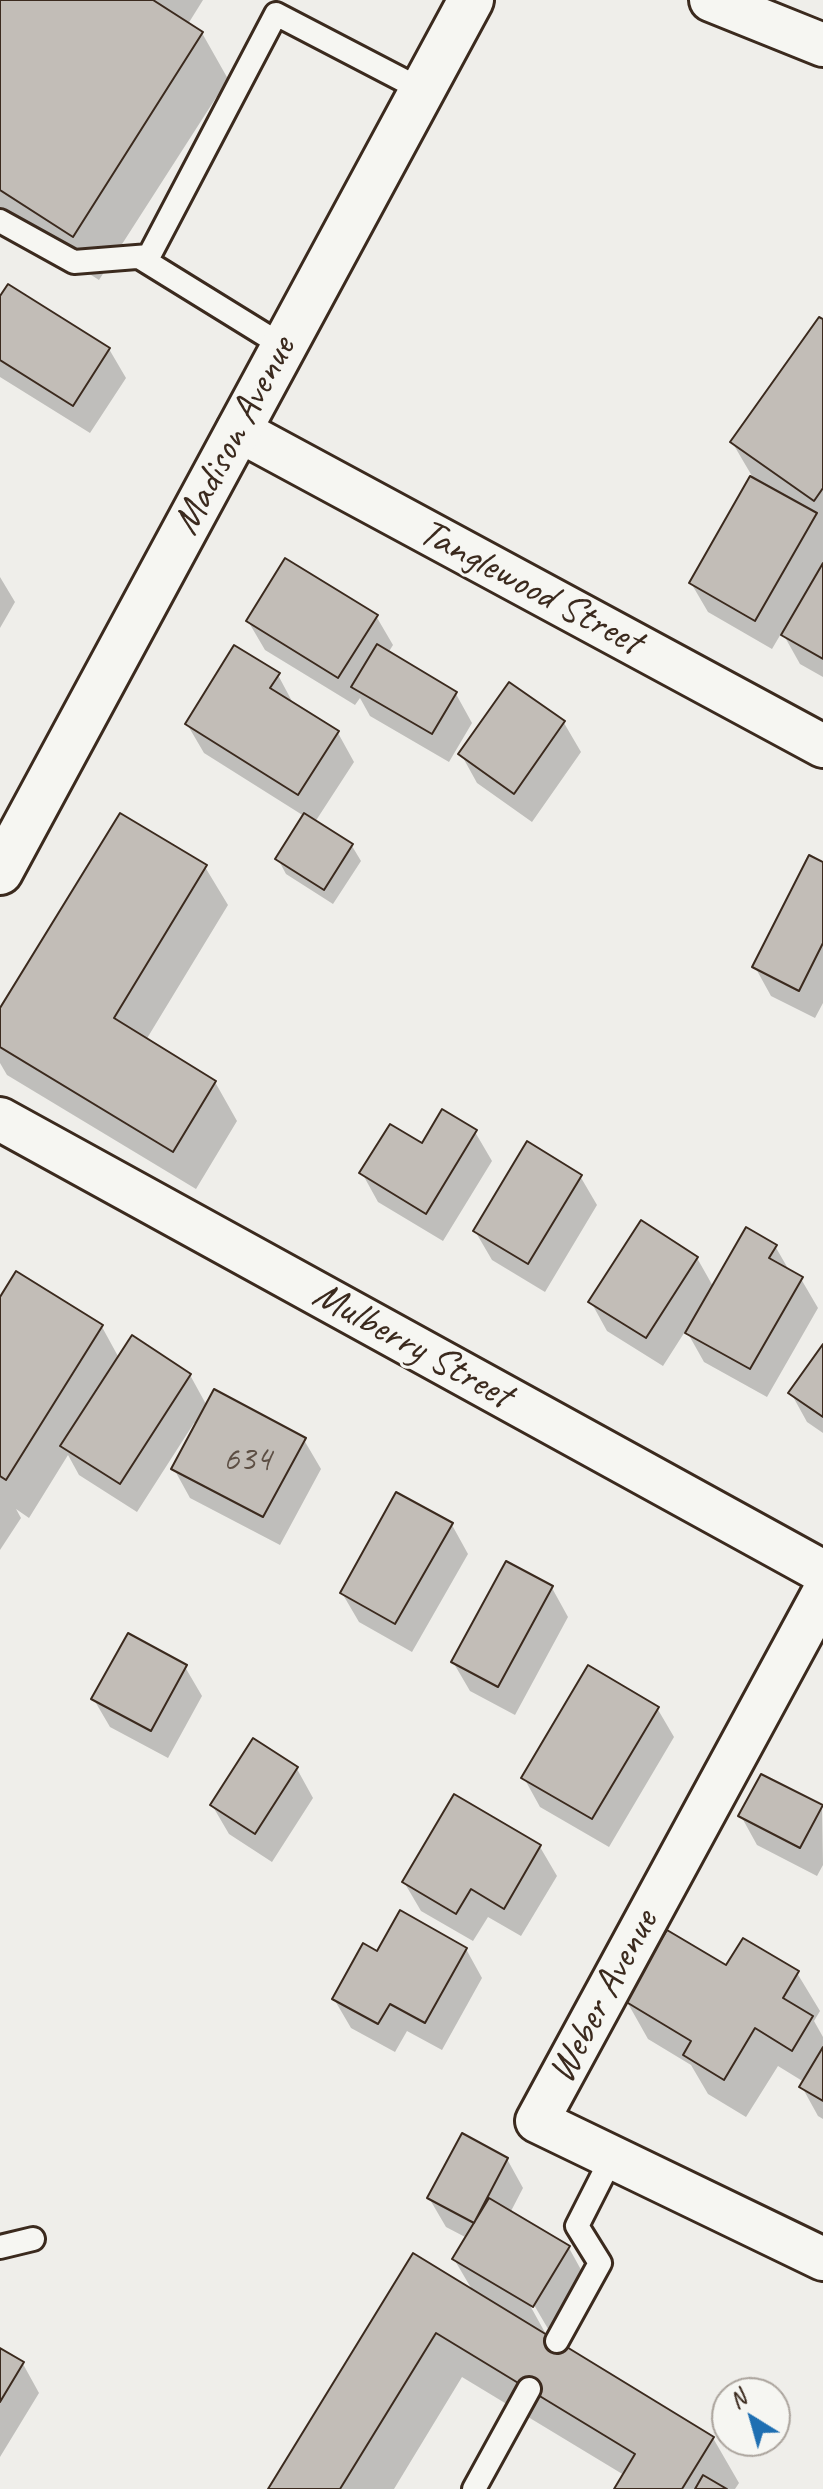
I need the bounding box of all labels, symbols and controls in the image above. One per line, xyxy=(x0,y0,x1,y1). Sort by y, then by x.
street label: Madison Avenue xyxy=(163,329,307,543)
street label: Tanglewood Street xyxy=(410,509,650,667)
street label: Mulberry Street xyxy=(304,1272,520,1420)
house number: 634 xyxy=(223,1439,271,1483)
street label: Weber Avenue xyxy=(539,1902,669,2092)
north arrow xyxy=(711,2377,791,2457)
text: N xyxy=(724,2384,752,2415)

